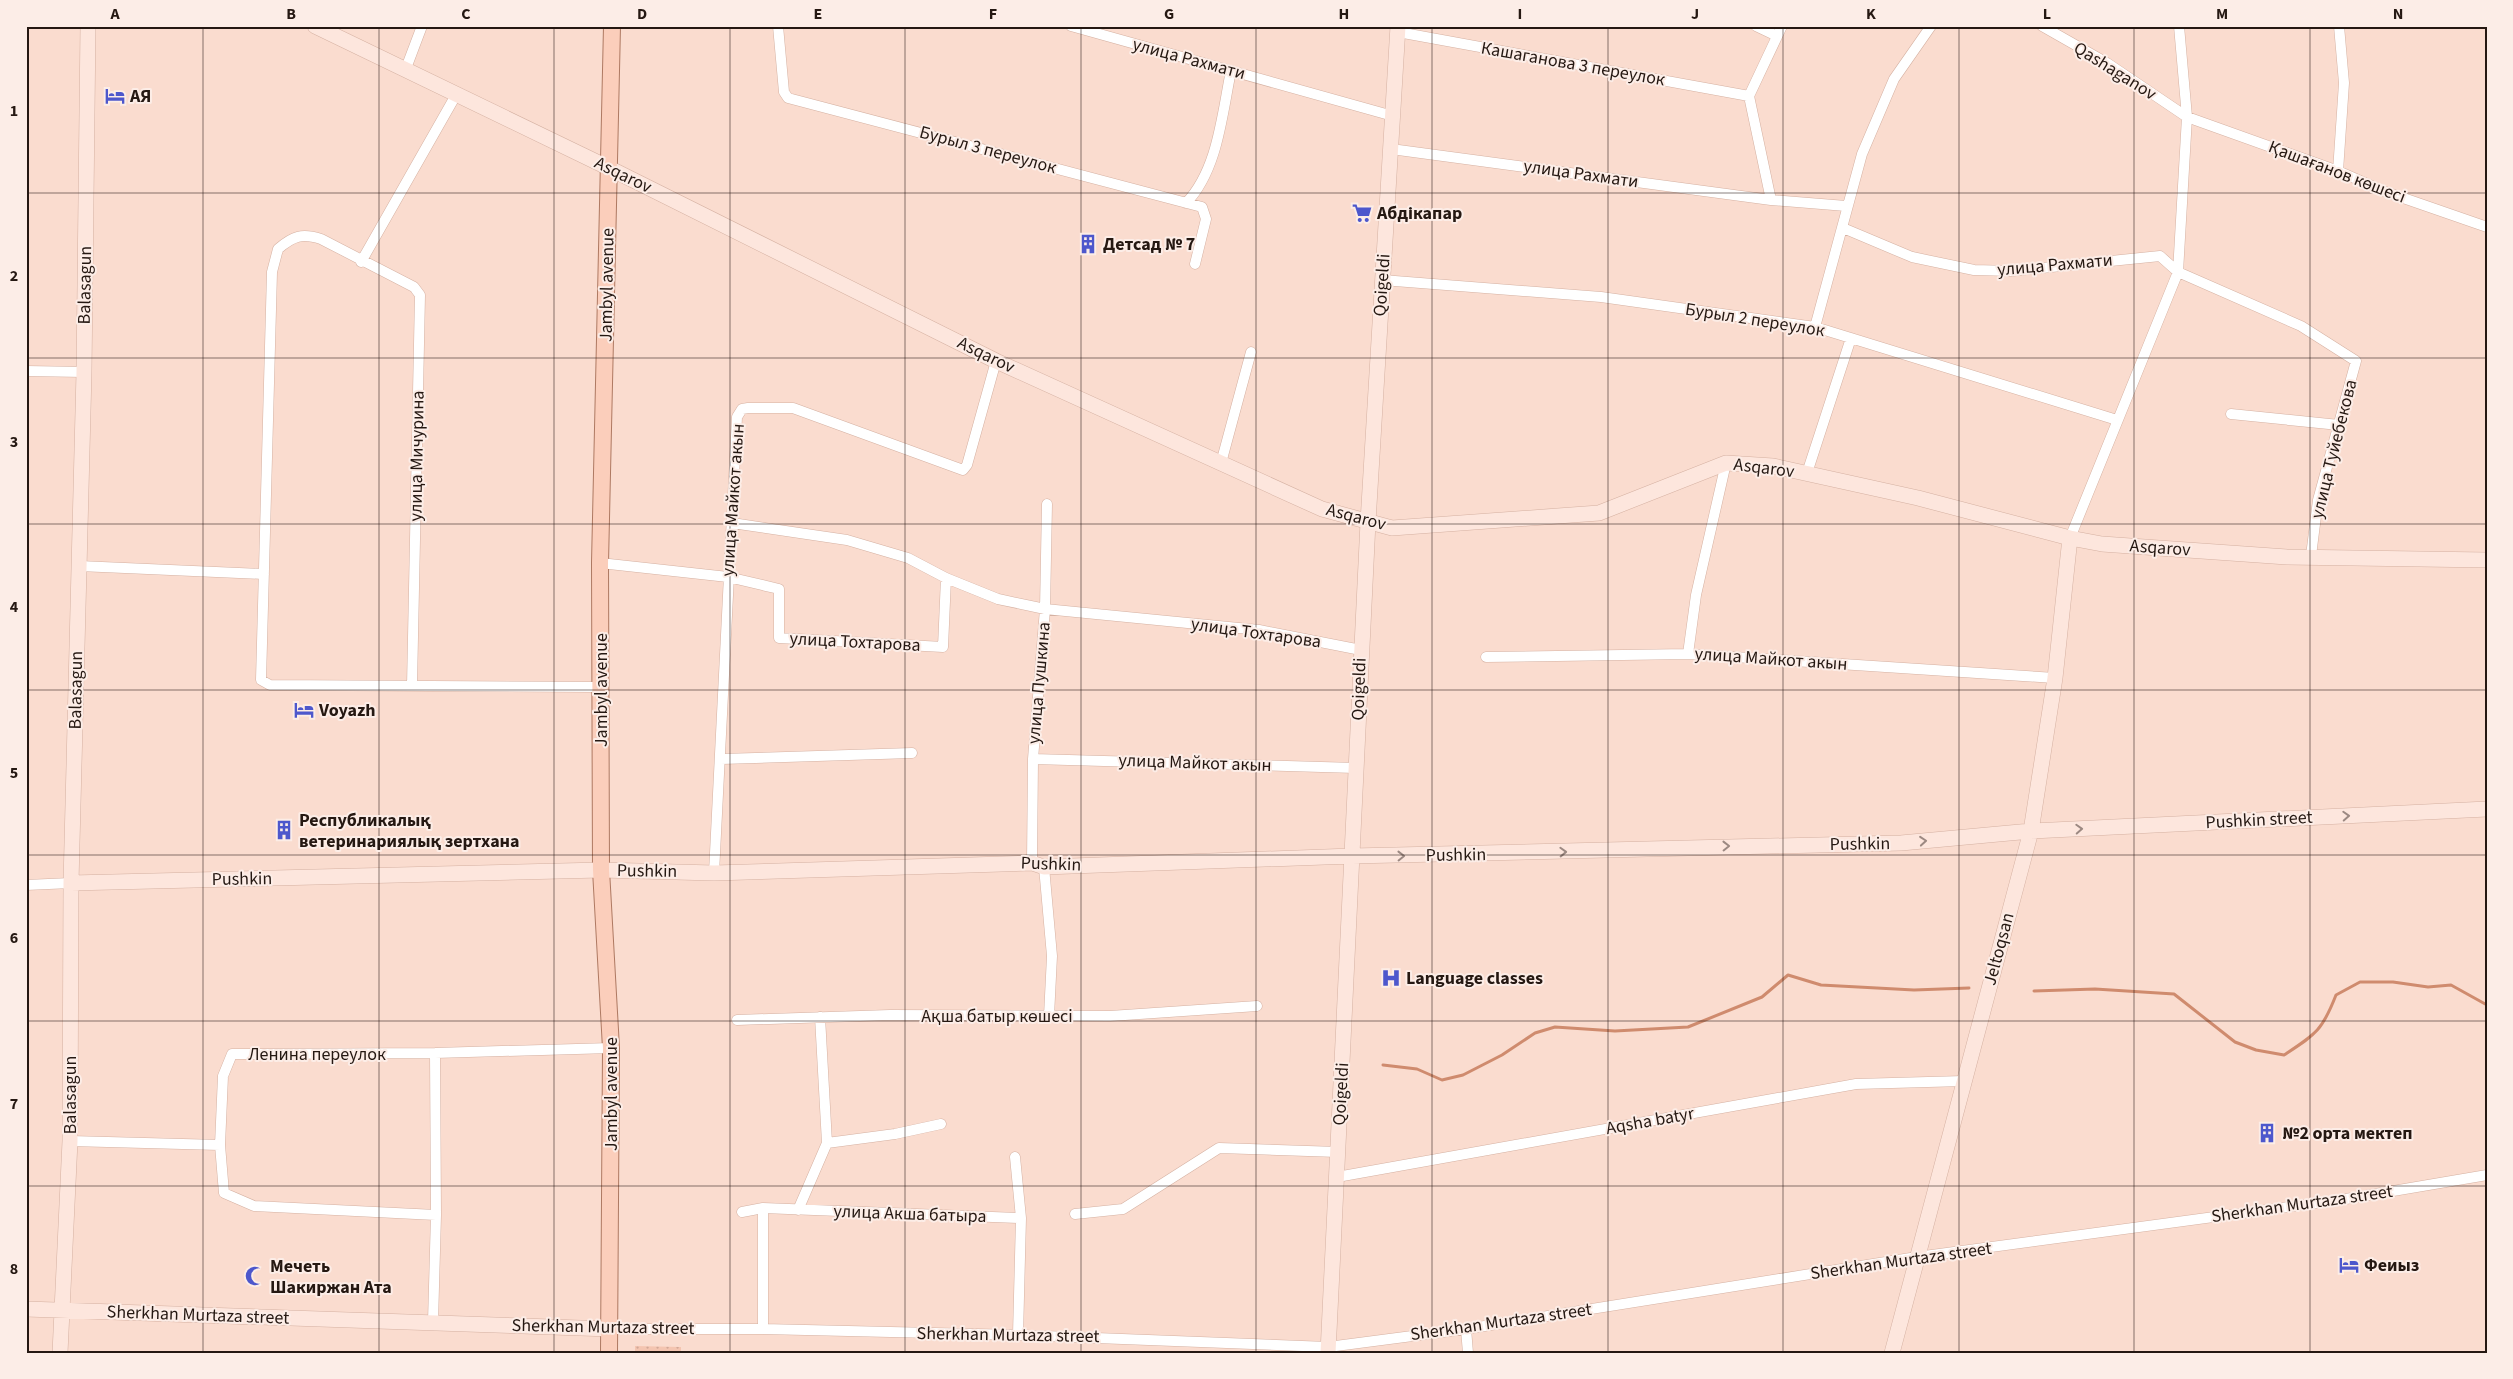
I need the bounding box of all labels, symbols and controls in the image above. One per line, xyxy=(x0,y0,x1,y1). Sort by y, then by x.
text: A xyxy=(109,3,120,25)
text: B xyxy=(286,3,296,25)
text: C xyxy=(461,3,471,25)
text: D xyxy=(637,3,647,25)
text: E xyxy=(814,3,822,25)
text: F xyxy=(989,3,997,25)
text: G xyxy=(1164,3,1174,25)
text: H xyxy=(1339,3,1349,25)
text: I xyxy=(1518,3,1522,25)
text: J xyxy=(1691,3,1699,25)
text: K xyxy=(1866,3,1876,25)
text: L xyxy=(2043,3,2051,25)
text: M xyxy=(2216,3,2228,25)
text: N xyxy=(2393,3,2403,25)
street label: улица Рахмати xyxy=(1130,32,1248,86)
street label: Кашаганова 3 переулок xyxy=(1479,35,1667,93)
street label: Qashaganov xyxy=(2069,36,2162,107)
place label: АЯ xyxy=(129,84,151,109)
hotel icon: АЯ xyxy=(104,85,126,107)
text: 1 xyxy=(10,100,18,122)
street label: Бурыл 3 переулок xyxy=(917,120,1059,180)
street label: Қашағанов көшесі xyxy=(2265,134,2409,210)
street label: Asqarov xyxy=(590,150,656,200)
street label: улица Рахмати xyxy=(1522,154,1640,194)
place label: Абдiкапар xyxy=(1376,201,1462,226)
supermarket icon: Абдiкапар xyxy=(1351,202,1373,224)
street label: Jambyl avenue xyxy=(594,228,620,342)
place label: Детсад № 7 xyxy=(1103,232,1195,257)
building icon: Детсад № 7 xyxy=(1077,233,1099,255)
street label: Balasagun xyxy=(72,245,98,325)
street label: улица Рахмати xyxy=(1996,247,2114,283)
street label: Qoigeldi xyxy=(1367,253,1397,317)
text: 2 xyxy=(10,265,18,287)
street label: Бурыл 2 переулок xyxy=(1683,297,1827,343)
street label: Asqarov xyxy=(953,330,1019,380)
street label: улица Туйебекова xyxy=(2305,377,2363,521)
street label: улица Мичурина xyxy=(403,390,431,522)
street label: улица Майкот акын xyxy=(715,423,751,577)
text: 3 xyxy=(10,431,18,453)
street label: Asqarov xyxy=(1732,452,1796,484)
street label: Asqarov xyxy=(1323,497,1389,537)
street label: Asqarov xyxy=(2129,533,2192,563)
text: 4 xyxy=(10,596,19,618)
street label: улица Тохтарова xyxy=(1189,611,1323,655)
street label: улица Пушкина xyxy=(1021,621,1057,745)
street label: улица Тохтарова xyxy=(789,626,921,658)
street label: Jambyl avenue xyxy=(589,633,614,747)
street label: улица Майкот акын xyxy=(1694,641,1848,677)
street label: Balasagun xyxy=(63,650,89,730)
street label: Qoigeldi xyxy=(1345,657,1373,721)
place label: Voyazh xyxy=(318,698,376,723)
hotel icon: Voyazh xyxy=(293,699,315,721)
street label: улица Майкот акын xyxy=(1118,748,1272,778)
text: 5 xyxy=(10,762,18,784)
street label: Pushkin street xyxy=(2205,805,2313,835)
place label: Республикалық ветеринариялық зертхана xyxy=(299,808,520,854)
one-way arrow xyxy=(2343,810,2351,821)
building icon: Республикалық ветеринариялық зертхана xyxy=(273,819,295,841)
one-way arrow xyxy=(2075,823,2083,834)
street label: Pushkin xyxy=(1830,831,1890,857)
one-way arrow xyxy=(1919,836,1927,847)
one-way arrow xyxy=(1722,841,1730,852)
street label: Pushkin xyxy=(1426,842,1486,868)
one-way arrow xyxy=(1560,847,1567,857)
street label: Pushkin xyxy=(1020,850,1082,878)
one-way arrow xyxy=(1397,851,1405,861)
street label: Pushkin xyxy=(617,858,677,884)
street label: Pushkin xyxy=(212,866,272,892)
street label: Jeltoqsan xyxy=(1977,910,2021,988)
text: 6 xyxy=(10,927,18,949)
place label: Language classes xyxy=(1406,966,1543,991)
hospital icon: Language classes xyxy=(1380,967,1402,989)
street label: Ақша батыр көшесі xyxy=(921,1004,1073,1029)
street label: Jambyl avenue xyxy=(599,1037,624,1151)
street label: Ленина переулок xyxy=(248,1042,386,1067)
street label: Balasagun xyxy=(58,1056,83,1134)
street label: Qoigeldi xyxy=(1327,1062,1355,1126)
text: 7 xyxy=(10,1093,18,1115)
street label: Aqsha batyr xyxy=(1604,1101,1697,1141)
place label: №2 орта мектеп xyxy=(2282,1121,2413,1146)
building icon: №2 орта мектеп xyxy=(2256,1122,2278,1144)
street label: Sherkhan Murtaza street xyxy=(2210,1179,2394,1229)
street label: улица Акша батыра xyxy=(833,1199,987,1229)
street label: Sherkhan Murtaza street xyxy=(1809,1236,1993,1286)
place label: Феиыз xyxy=(2364,1253,2419,1278)
place label: Мечеть Шакиржан Ата xyxy=(270,1254,392,1300)
hotel icon: Феиыз xyxy=(2338,1254,2360,1276)
text: 8 xyxy=(10,1258,18,1280)
mosque icon: Мечеть Шакиржан Ата xyxy=(244,1265,266,1287)
street label: Sherkhan Murtaza street xyxy=(1409,1297,1593,1347)
street label: Sherkhan Murtaza street xyxy=(106,1299,290,1331)
street label: Sherkhan Murtaza street xyxy=(511,1313,695,1341)
street label: Sherkhan Murtaza street xyxy=(916,1321,1100,1349)

